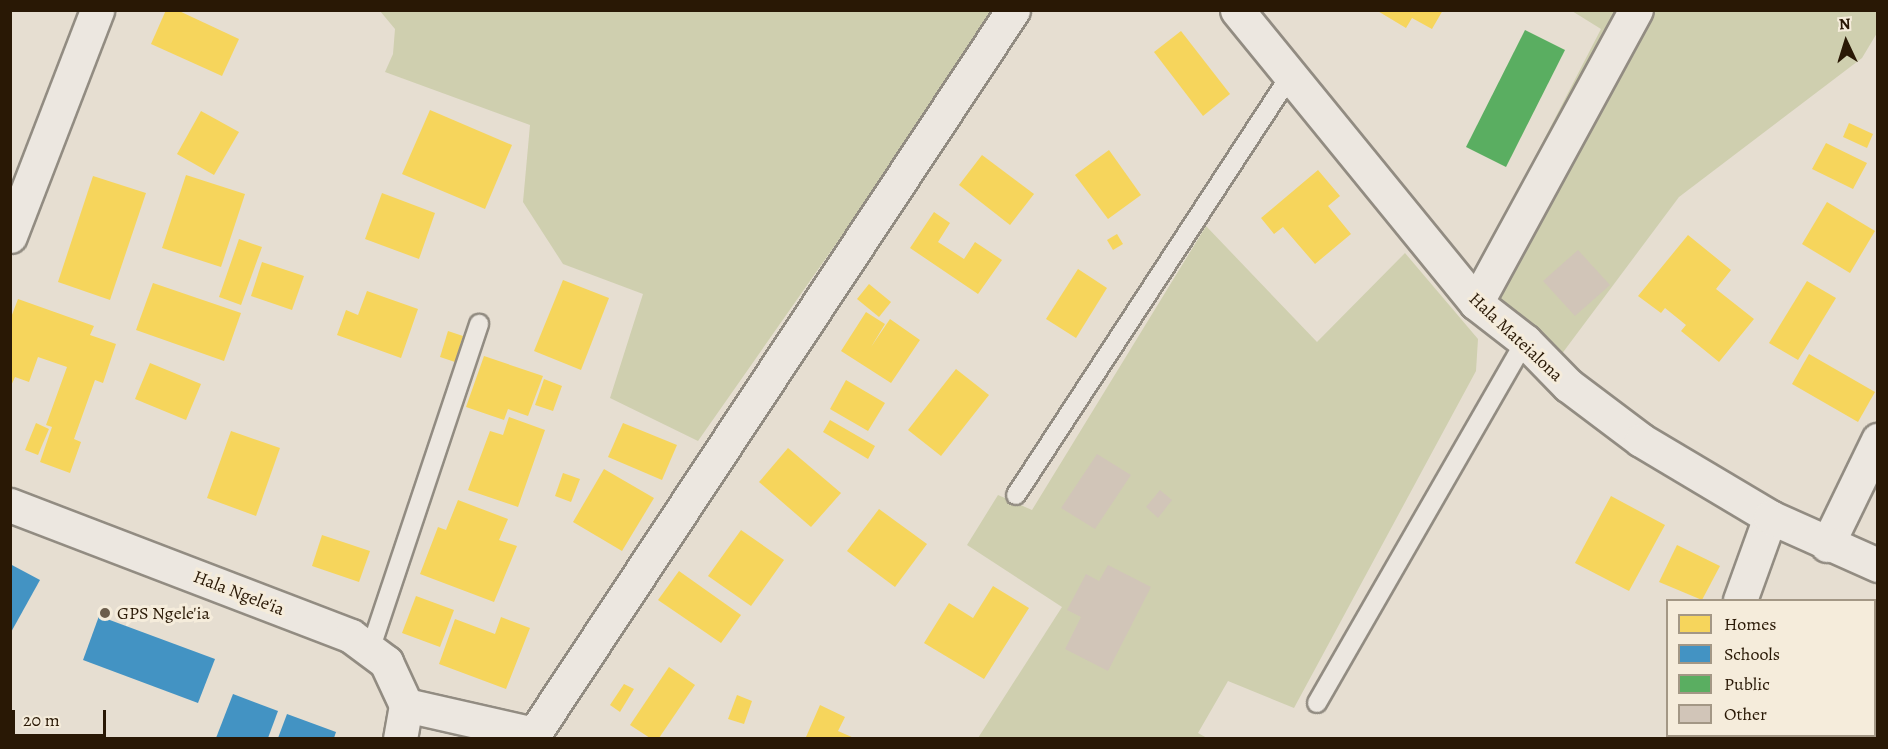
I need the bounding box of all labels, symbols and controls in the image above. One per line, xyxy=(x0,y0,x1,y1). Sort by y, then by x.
north arrow xyxy=(1816,12,1876,72)
text: N xyxy=(1838,13,1851,35)
street label: Hala Mateialona xyxy=(1465,288,1567,386)
street label: Hala Ngele'ia xyxy=(190,566,288,620)
legend xyxy=(1666,599,1876,737)
place label: GPS Ngele'ia xyxy=(117,602,210,624)
marker: GPS Ngele'ia xyxy=(98,606,112,620)
text: Homes xyxy=(1724,612,1776,636)
text: Schools xyxy=(1724,642,1780,666)
text: Public xyxy=(1724,672,1770,696)
scale bar xyxy=(15,698,110,736)
text: Other xyxy=(1724,702,1767,726)
text: 20 m xyxy=(23,708,60,732)

